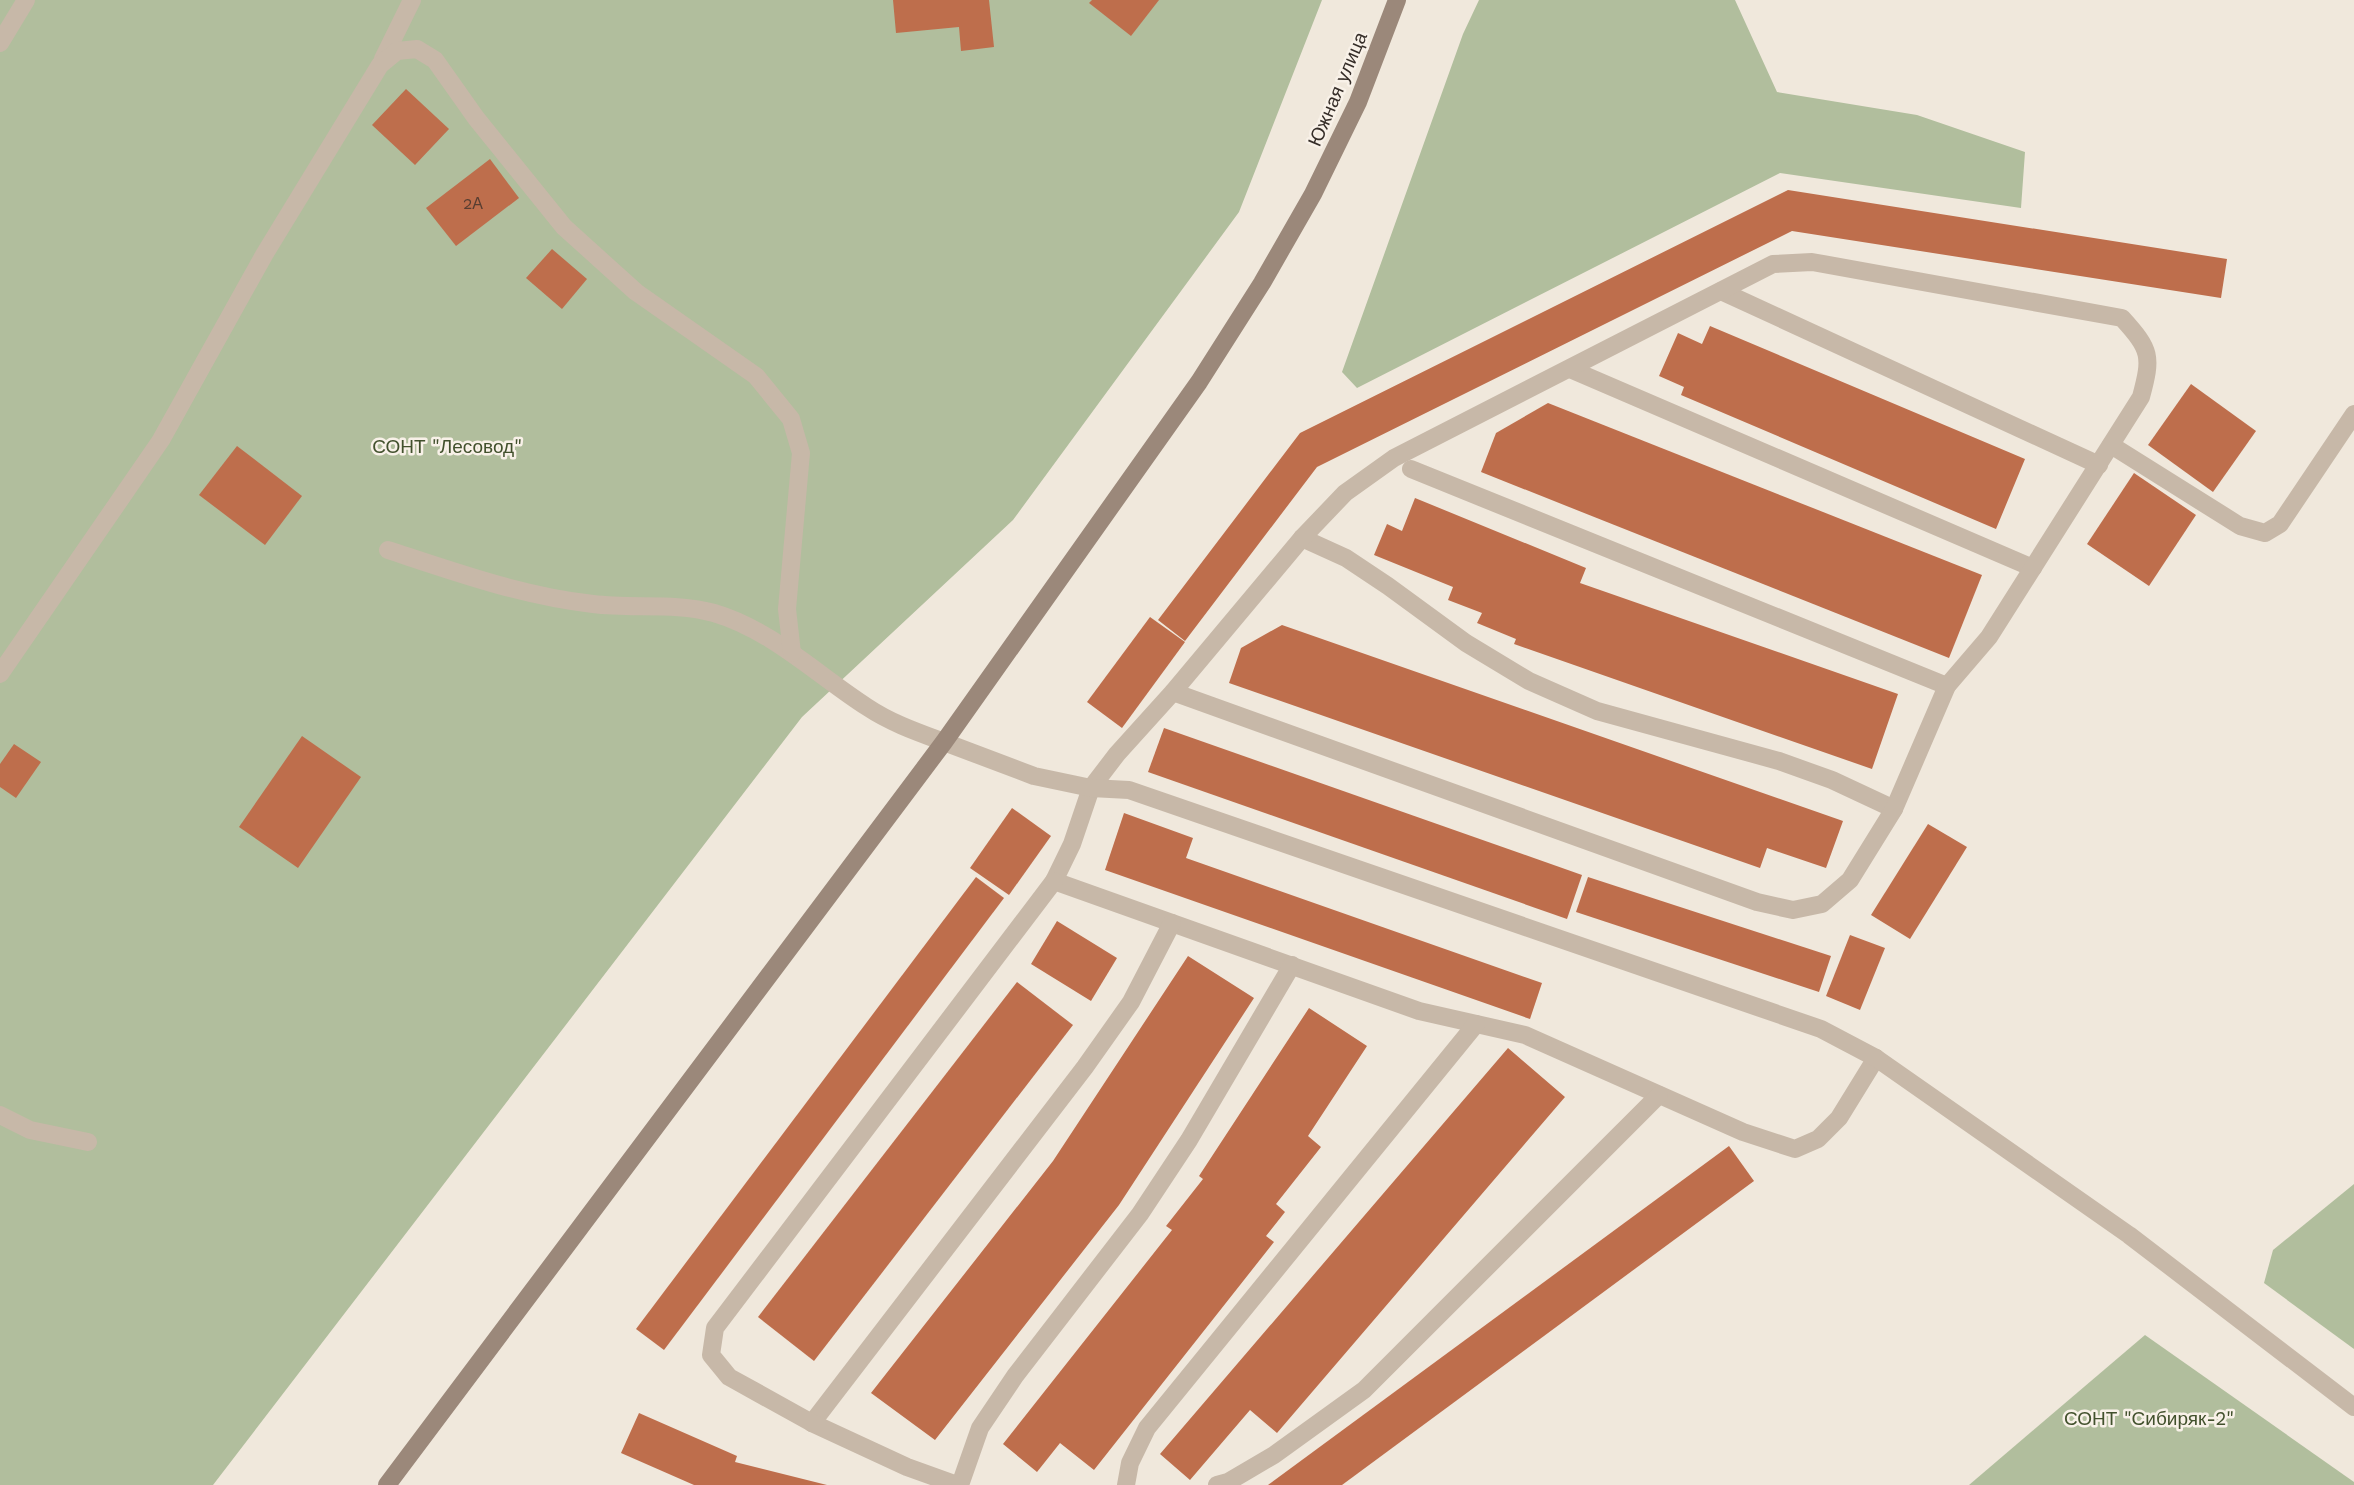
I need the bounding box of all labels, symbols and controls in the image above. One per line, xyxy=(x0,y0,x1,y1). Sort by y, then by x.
street label: Южная улица xyxy=(1303,28,1372,150)
house number: 2А xyxy=(463,194,483,213)
park label: СОНТ "Лесовод" xyxy=(372,435,522,458)
park label: СОНТ "Сибиряк-2" xyxy=(2064,1407,2234,1430)

